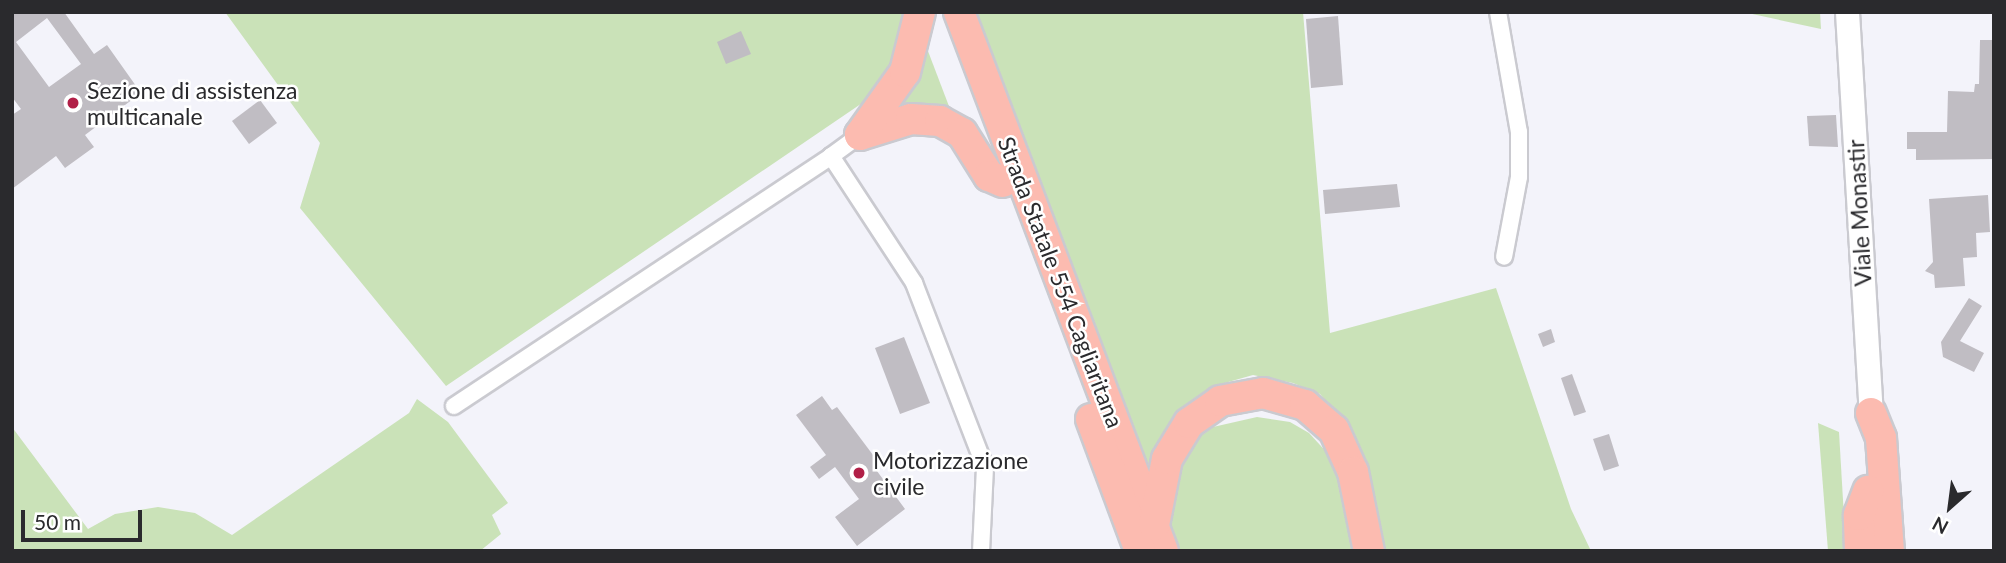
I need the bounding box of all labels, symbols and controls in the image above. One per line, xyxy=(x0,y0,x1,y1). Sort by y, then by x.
place label: Sezione di assistenza multicanale xyxy=(87,76,297,130)
marker: Sezione di assistenza multicanale xyxy=(65,95,81,111)
street label: Strada Statale 554 Cagliaritana xyxy=(993,133,1129,431)
street label: Viale Monastir xyxy=(1841,139,1877,287)
place label: Motorizzazione civile xyxy=(873,446,1028,500)
marker: Motorizzazione civile xyxy=(851,465,867,481)
north arrow xyxy=(1915,472,1985,542)
scale bar xyxy=(24,496,145,540)
text: 50 m xyxy=(34,509,81,534)
text: N xyxy=(1928,512,1952,540)

